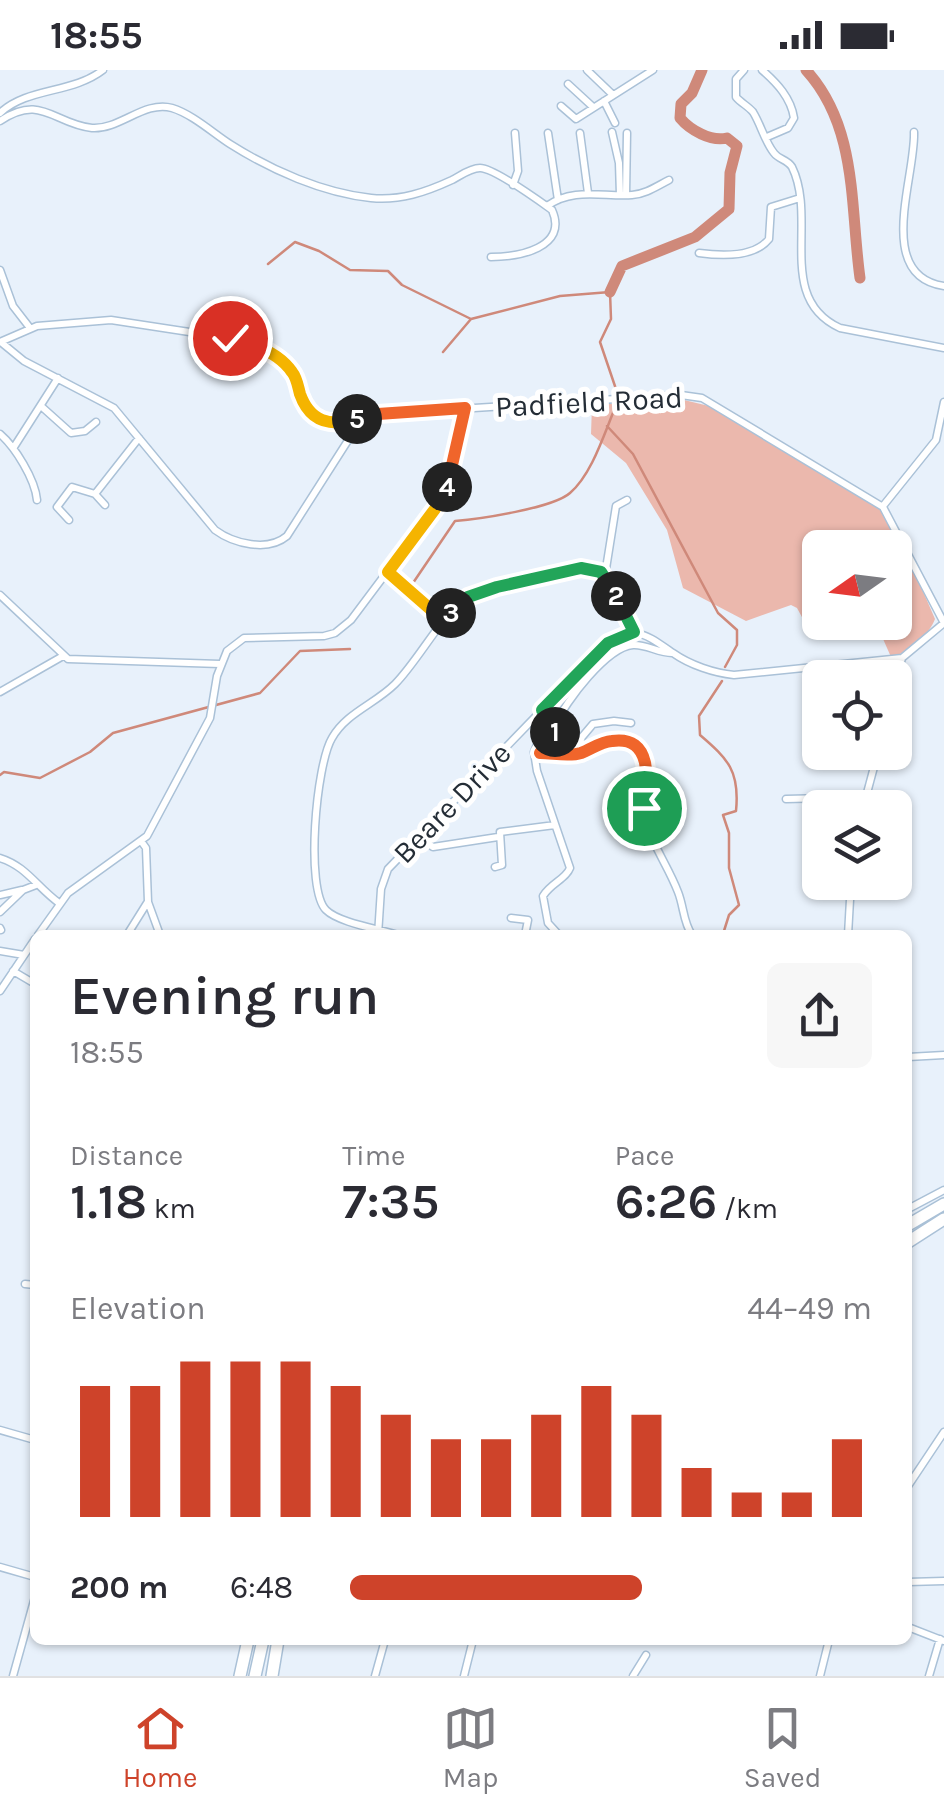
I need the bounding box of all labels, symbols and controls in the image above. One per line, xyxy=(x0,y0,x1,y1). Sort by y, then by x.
text: 18:55 xyxy=(50,13,143,58)
pin xyxy=(188,296,273,381)
icon: check xyxy=(203,311,258,366)
street label: Padfield Road xyxy=(494,379,684,425)
pin: 5 xyxy=(332,394,382,444)
text: 5 xyxy=(349,402,365,435)
pin: 4 xyxy=(422,462,472,512)
text: 4 xyxy=(439,470,455,503)
north arrow xyxy=(802,530,912,640)
map controls xyxy=(802,530,912,900)
pin: 2 xyxy=(591,571,641,621)
text: 2 xyxy=(608,579,624,612)
pin: 3 xyxy=(426,588,476,638)
text: 3 xyxy=(442,596,460,629)
button: locate xyxy=(802,660,912,770)
pin: 1 xyxy=(530,707,580,757)
text: 1 xyxy=(550,715,560,748)
street label: Beare Drive xyxy=(386,735,518,871)
pin xyxy=(602,766,687,851)
icon: arrive xyxy=(617,781,672,836)
button: layers xyxy=(802,790,912,900)
button: share xyxy=(767,963,872,1068)
text: Evening run xyxy=(70,964,379,1028)
text: 18:55 xyxy=(70,1034,144,1071)
text: Distance xyxy=(70,1139,183,1172)
text: Time xyxy=(342,1139,405,1172)
text: Pace xyxy=(615,1139,674,1172)
text: 1.18 xyxy=(70,1172,147,1231)
text: 7:35 xyxy=(342,1172,439,1231)
text: 6:26 xyxy=(615,1172,717,1231)
text: km xyxy=(147,1192,196,1225)
text: /km xyxy=(717,1192,778,1225)
text: Elevation xyxy=(70,1290,205,1327)
text: 44–49 m xyxy=(747,1290,872,1327)
text: 200 m xyxy=(70,1569,168,1606)
text: 6:48 xyxy=(230,1569,293,1606)
tab: Home xyxy=(123,1701,197,1794)
tab: Map xyxy=(443,1701,498,1794)
tab: Saved xyxy=(744,1701,821,1794)

